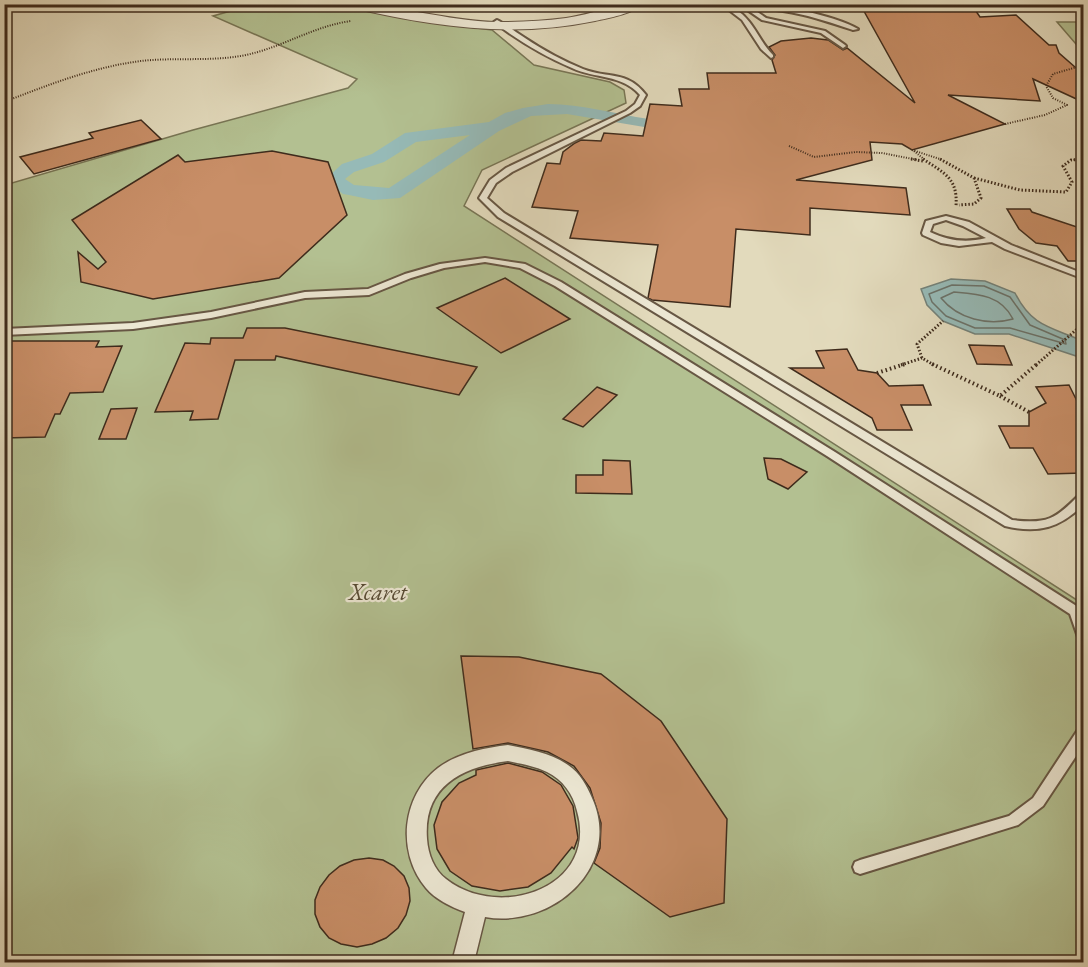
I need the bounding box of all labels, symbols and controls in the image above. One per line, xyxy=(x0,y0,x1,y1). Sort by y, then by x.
park label: Xcaret xyxy=(347,576,408,607)

